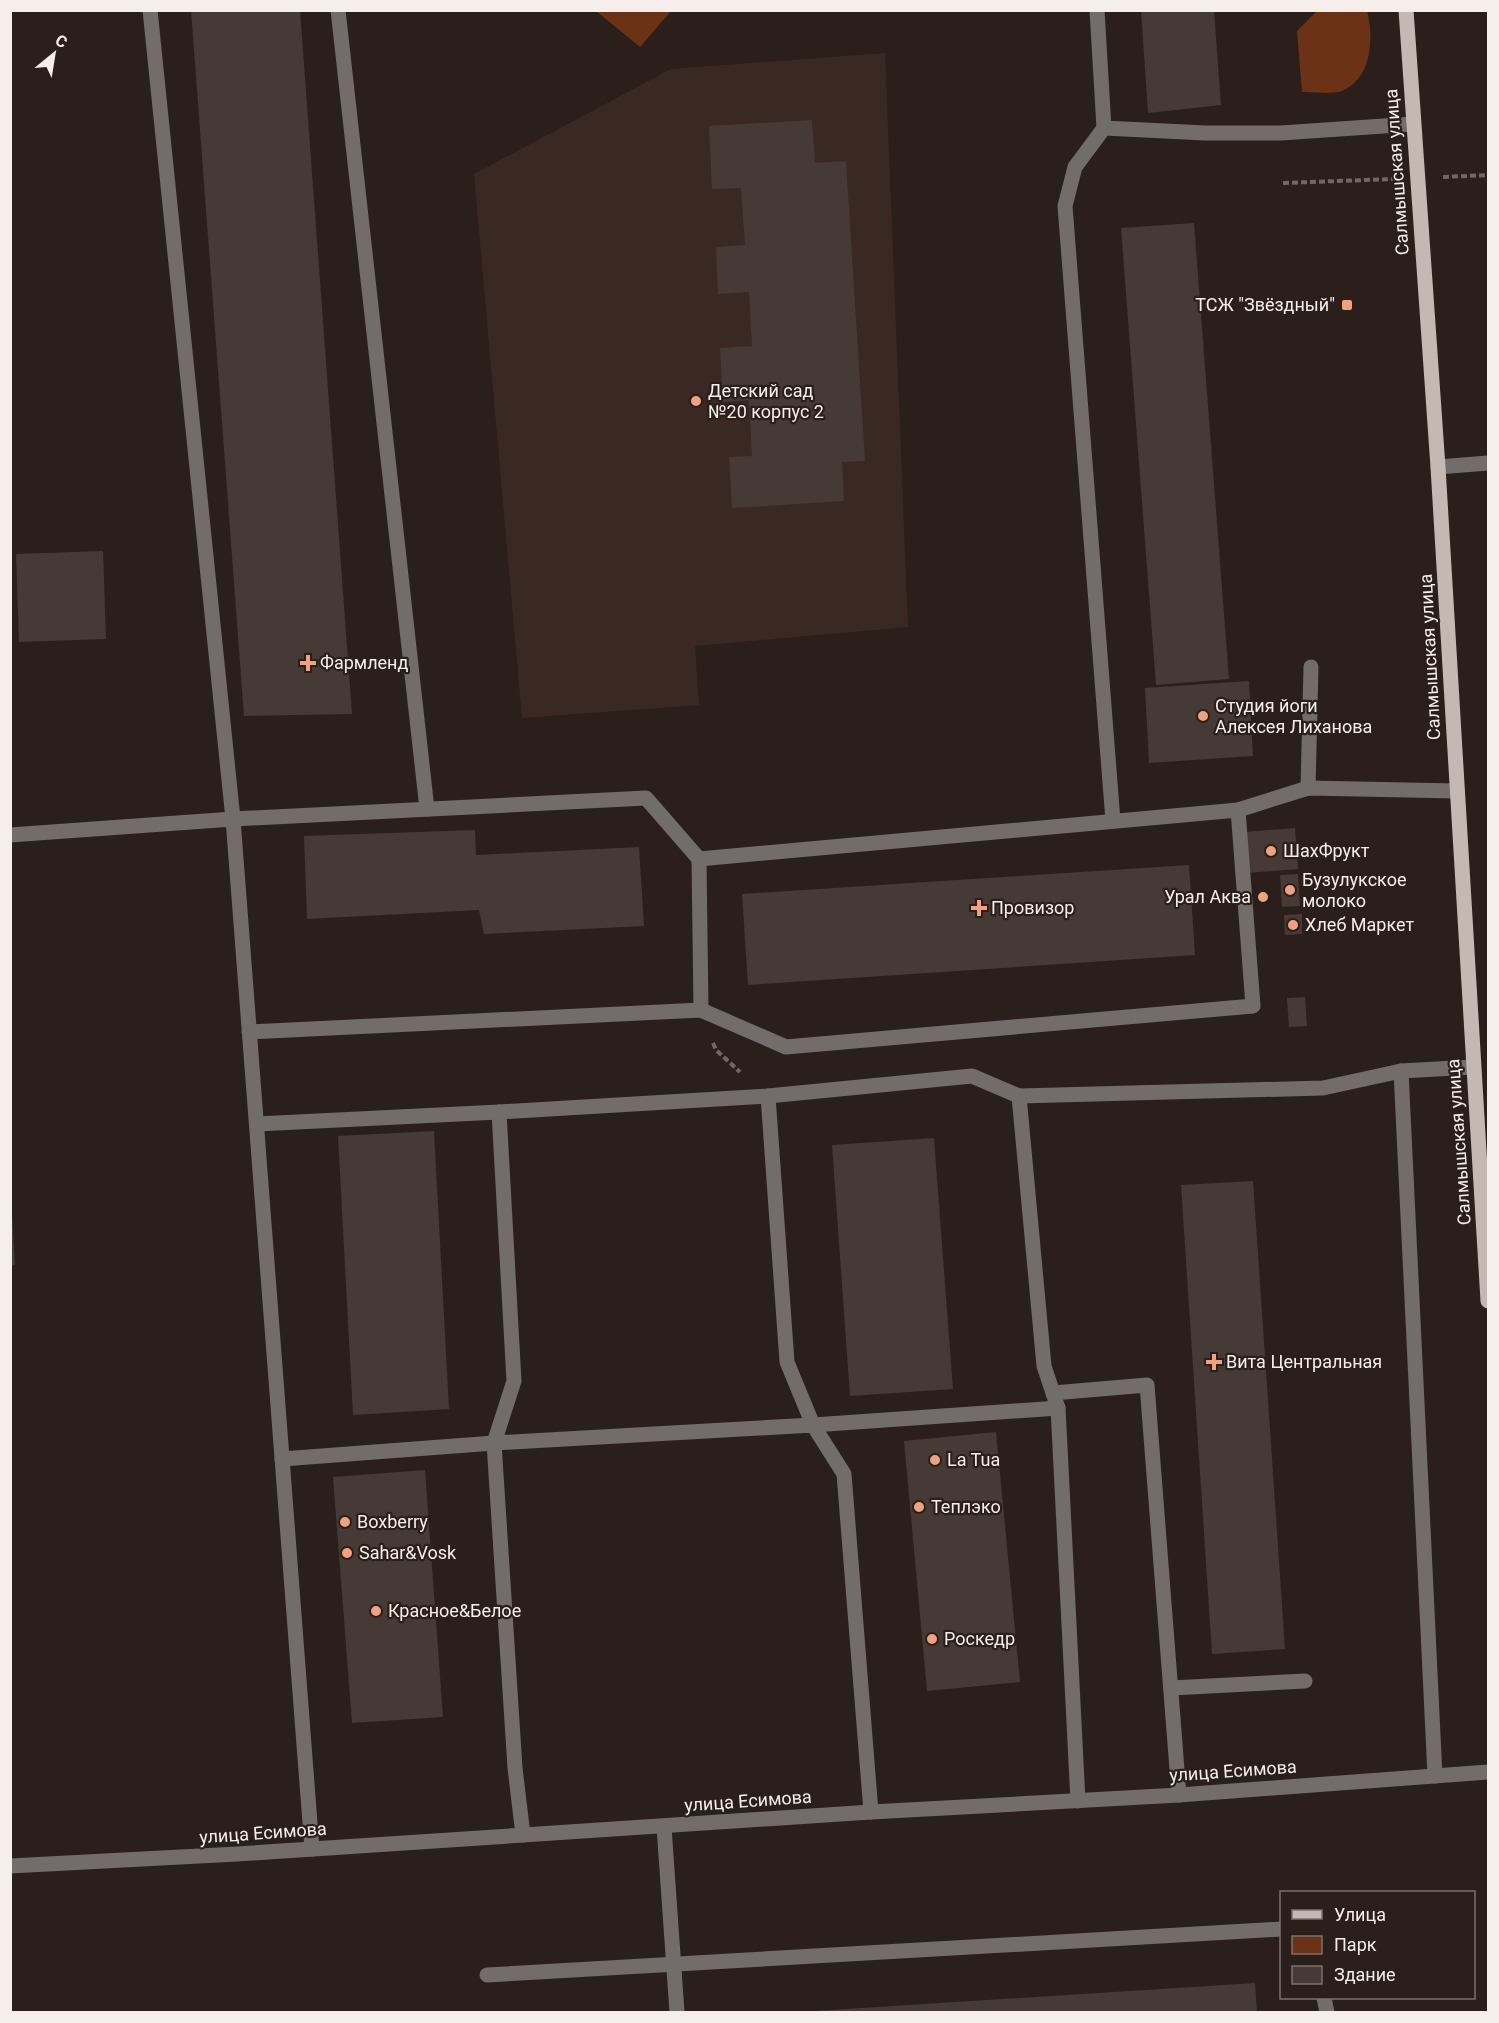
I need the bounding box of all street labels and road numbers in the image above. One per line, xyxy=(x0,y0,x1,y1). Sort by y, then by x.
street label: Салмышская улица xyxy=(1380,88,1413,256)
street label: Салмышская улица xyxy=(1415,573,1444,741)
street label: Салмышская улица xyxy=(1442,1058,1475,1226)
street label: улица Есимова xyxy=(1169,1756,1297,1785)
street label: улица Есимова xyxy=(684,1786,812,1815)
street label: улица Есимова xyxy=(199,1818,327,1847)

